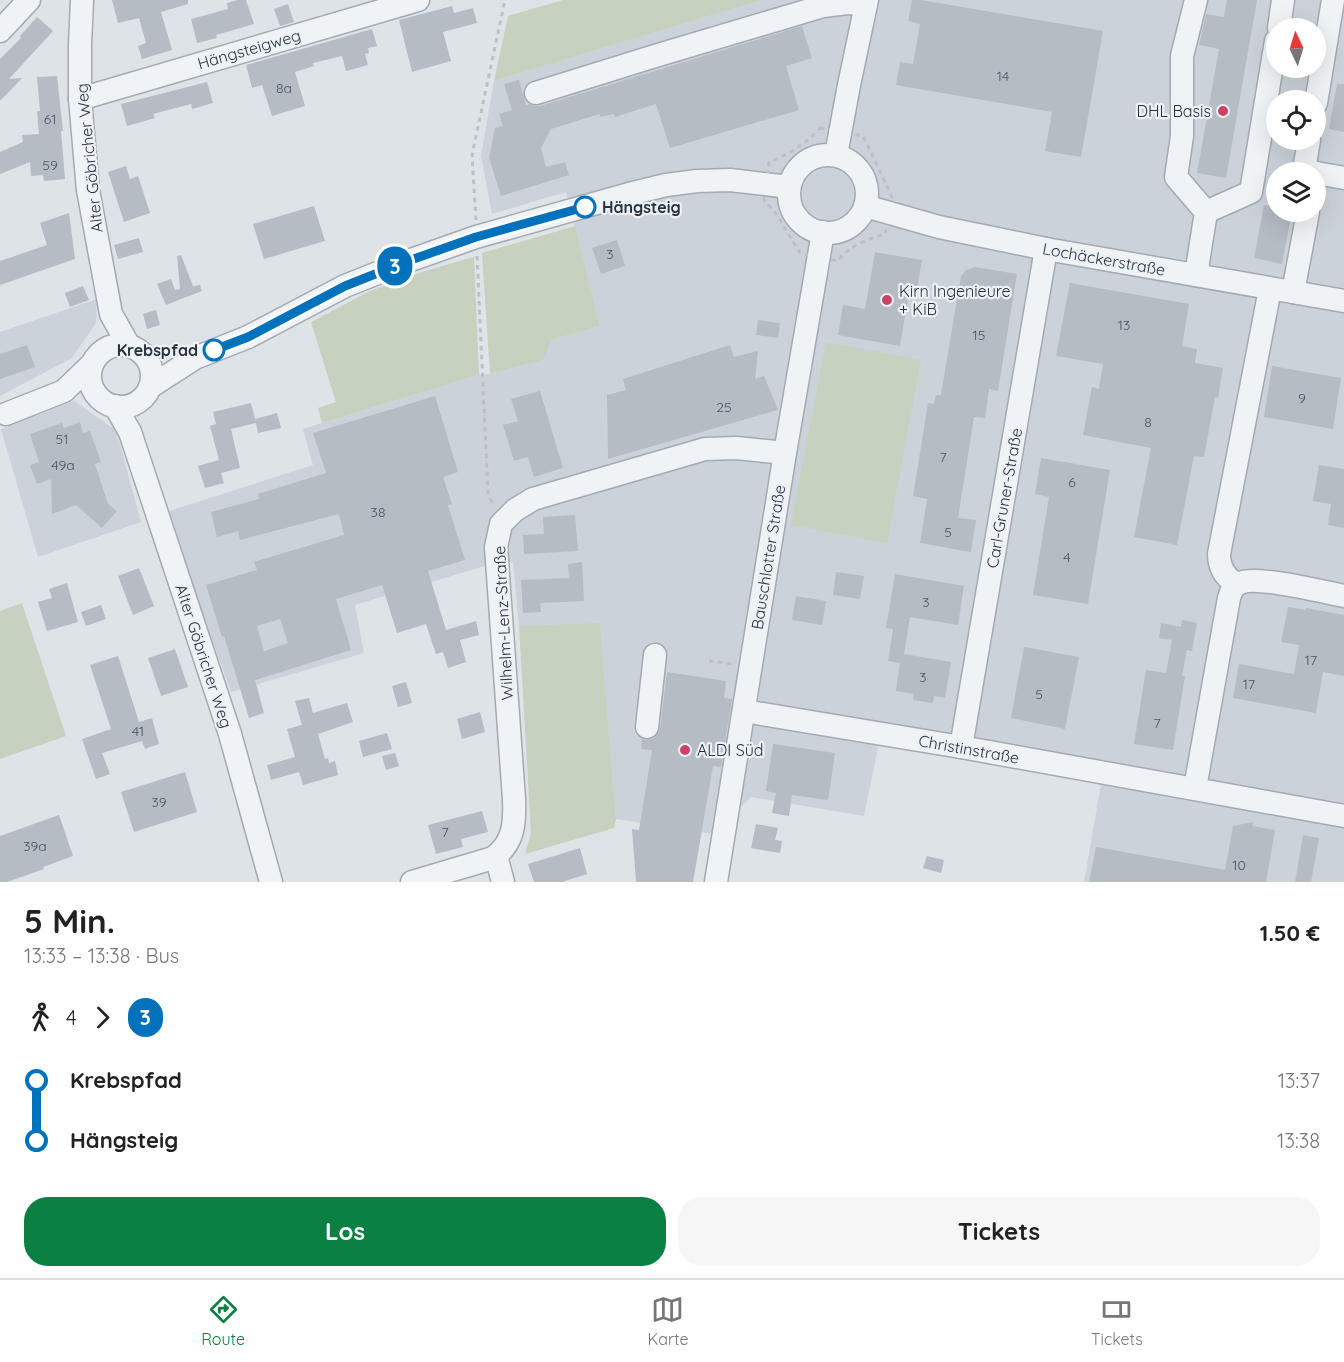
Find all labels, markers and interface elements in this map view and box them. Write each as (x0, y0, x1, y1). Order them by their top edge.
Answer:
north arrow (1266, 18, 1326, 78)
map controls (1266, 18, 1326, 222)
street label: Hängsteigweg (195, 25, 303, 73)
house number: 14 (997, 67, 1009, 85)
house number: 8a (276, 79, 292, 97)
street label: Alter Göbricher Weg (71, 82, 107, 234)
button: locate (1266, 90, 1326, 150)
place label: DHL Basis (1137, 101, 1211, 121)
marker: DHL Basis (1216, 104, 1230, 118)
house number: 61 (44, 110, 56, 128)
house number: 59 (42, 156, 58, 174)
button: layers (1266, 162, 1326, 222)
marker: Hängsteig (574, 196, 596, 218)
place label: Hängsteig (602, 197, 681, 217)
street label: Lochäckerstraße (1041, 238, 1167, 280)
house number: 3 (606, 245, 614, 263)
line badge: 3 (376, 246, 414, 286)
text: 3 (389, 253, 401, 279)
place label: Kirn Ingenieure + KiB (899, 281, 1011, 319)
marker: Kirn Ingenieure + KiB (880, 293, 894, 307)
house number: 13 (1118, 316, 1130, 334)
house number: 15 (973, 326, 985, 344)
marker: Krebspfad (203, 339, 225, 361)
place label: Krebspfad (117, 340, 198, 360)
house number: 9 (1298, 389, 1306, 407)
house number: 25 (716, 398, 732, 416)
house number: 8 (1144, 413, 1152, 431)
street label: Carl-Gruner-Straße (982, 426, 1026, 570)
house number: 51 (56, 430, 68, 448)
house number: 7 (939, 448, 947, 466)
house number: 49a (51, 456, 75, 474)
house number: 6 (1068, 473, 1076, 491)
street label: Bauschlotter Straße (747, 483, 789, 631)
house number: 38 (371, 503, 385, 521)
house number: 5 (944, 523, 952, 541)
street label: Wilhelm-Lenz-Straße (489, 545, 517, 701)
house number: 4 (1063, 548, 1071, 566)
street label: Alter Göbricher Weg (171, 582, 237, 730)
house number: 3 (922, 593, 930, 611)
house number: 17 (1305, 651, 1317, 669)
house number: 3 (919, 668, 927, 686)
house number: 17 (1243, 675, 1255, 693)
house number: 5 (1035, 685, 1043, 703)
house number: 7 (1153, 714, 1161, 732)
house number: 41 (132, 722, 144, 740)
street label: Christinstraße (917, 730, 1021, 768)
place label: ALDI Süd (697, 740, 764, 760)
marker: ALDI Süd (678, 743, 692, 757)
house number: 39 (151, 793, 167, 811)
house number: 7 (441, 823, 449, 841)
house number: 39a (23, 837, 47, 855)
house number: 10 (1232, 856, 1246, 874)
text: 5 Min. (24, 900, 115, 941)
text: 1.50 € (1260, 919, 1320, 947)
text: 13:33 – 13:38 · Bus (24, 943, 179, 968)
icon: walk (24, 1001, 57, 1034)
icon: forward (86, 1001, 119, 1034)
text: 3 (140, 1004, 151, 1030)
text: 4 (66, 1005, 77, 1030)
text: Krebspfad (70, 1066, 182, 1094)
text: 13:37 (1278, 1068, 1320, 1093)
text: Hängsteig (70, 1126, 178, 1154)
text: 13:38 (1277, 1128, 1320, 1153)
button: Los (24, 1197, 666, 1266)
button: Tickets (678, 1197, 1320, 1266)
tab: Route (201, 1293, 245, 1349)
tab: Karte (647, 1293, 688, 1349)
tab: Tickets (1091, 1293, 1143, 1349)

